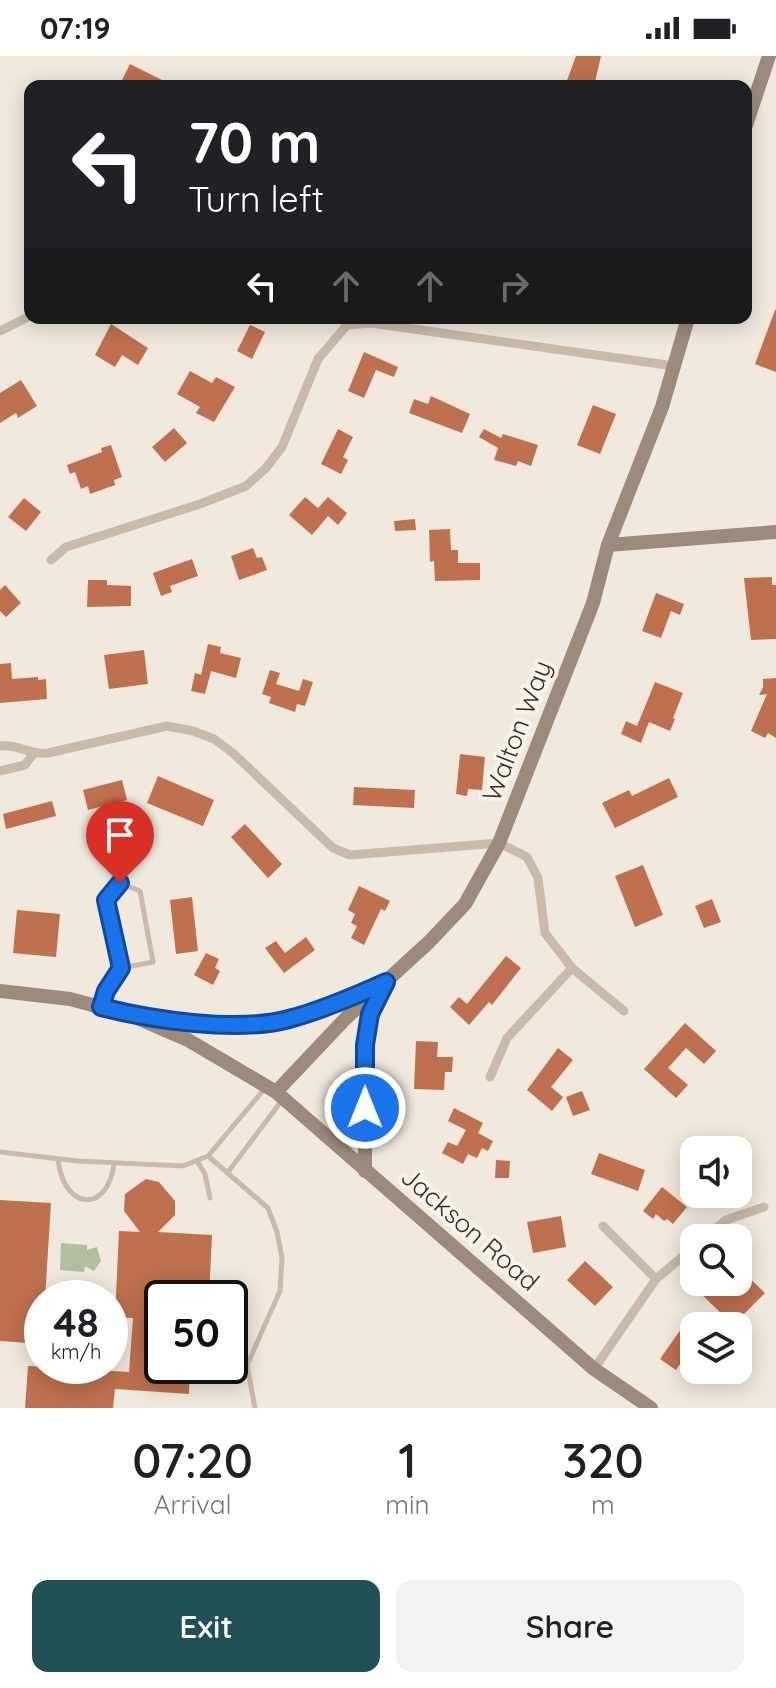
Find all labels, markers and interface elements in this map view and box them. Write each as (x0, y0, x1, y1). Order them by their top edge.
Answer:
text: 07:19 (40, 9, 111, 47)
text: 70 m (188, 107, 320, 177)
icon: left (56, 112, 160, 216)
text: Turn left (188, 176, 324, 221)
icon: left (240, 264, 284, 308)
icon: ahead (324, 264, 368, 308)
icon: ahead (408, 264, 452, 308)
icon: right (492, 264, 536, 308)
street label: Walton Way (475, 656, 559, 806)
pin (86, 801, 154, 883)
icon: arrive (98, 813, 142, 857)
position arrow (323, 1066, 407, 1150)
map controls (680, 1136, 752, 1384)
button: sound (680, 1136, 752, 1208)
street label: Jackson Road (394, 1160, 546, 1298)
button: search (680, 1224, 752, 1296)
speed limit sign: 50 (144, 1280, 248, 1384)
text: 48 (53, 1297, 99, 1347)
button: layers (680, 1312, 752, 1384)
text: km/h (51, 1339, 101, 1364)
text: 07:20 (132, 1430, 253, 1490)
text: 1 (398, 1430, 417, 1490)
text: 320 (562, 1430, 644, 1490)
text: Arrival (154, 1488, 232, 1521)
text: min (385, 1488, 430, 1521)
text: m (591, 1488, 615, 1521)
button: Exit (32, 1580, 380, 1672)
button: Share (396, 1580, 744, 1672)

